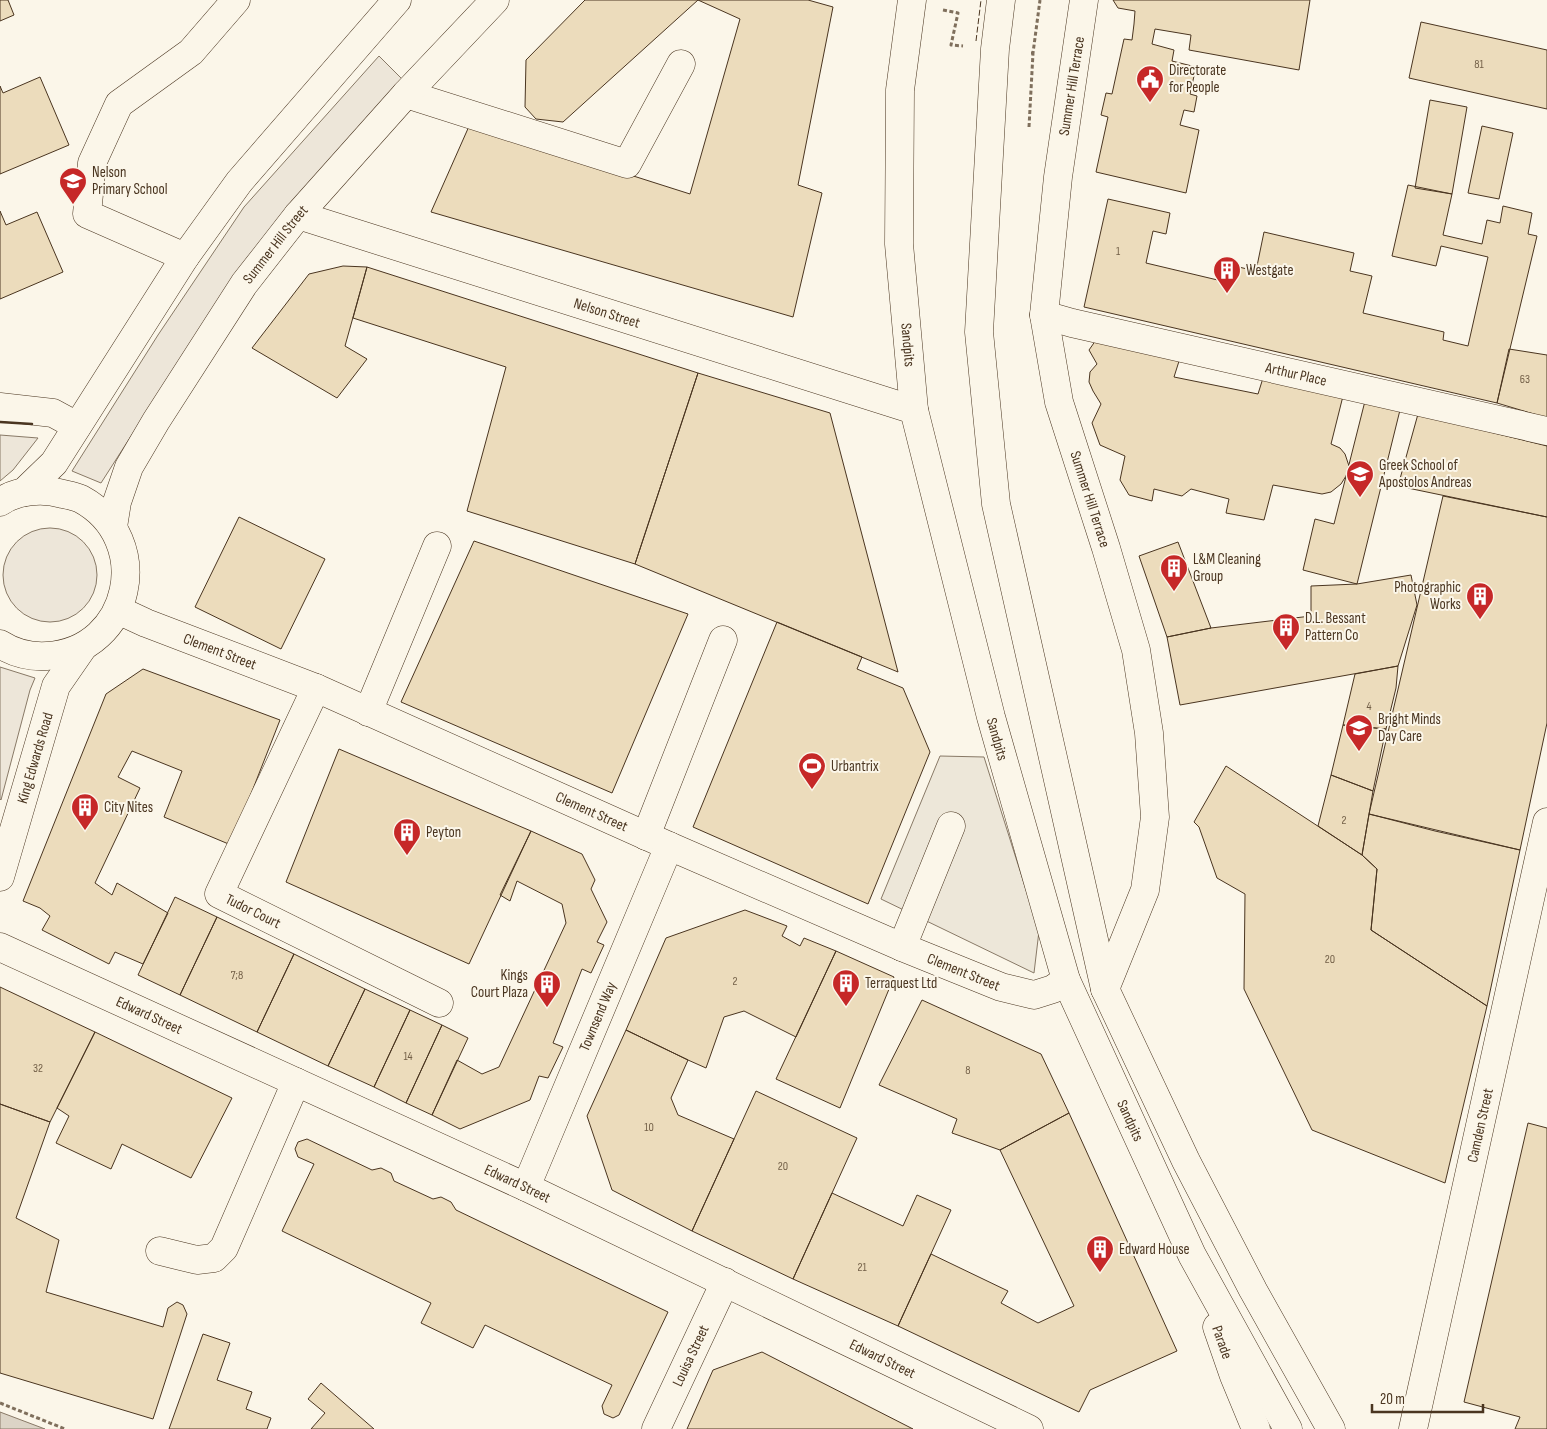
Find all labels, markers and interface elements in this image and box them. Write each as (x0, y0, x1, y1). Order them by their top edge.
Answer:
street label: Summer Hill Terrace (1055, 35, 1089, 137)
house number: 81 (1474, 57, 1485, 72)
place label: Directorate for People (1169, 61, 1226, 97)
public building icon: Directorate for People (1135, 64, 1165, 103)
place label: Nelson Primary School (92, 163, 168, 199)
school or university icon: Nelson Primary School (58, 166, 88, 205)
street label: Summer Hill Street (238, 201, 312, 287)
house number: 1 (1116, 244, 1121, 259)
building icon: Westgate (1212, 255, 1242, 294)
place label: Westgate (1246, 261, 1294, 280)
street label: Nelson Street (571, 293, 643, 332)
street label: Sandpits (897, 322, 920, 367)
street label: Arthur Place (1263, 358, 1329, 390)
house number: 63 (1520, 372, 1530, 387)
street label: Summer Hill Terrace (1066, 448, 1115, 550)
place label: Greek School of Apostolos Andreas (1378, 456, 1472, 492)
school or university icon: Greek School of Apostolos Andreas (1345, 459, 1375, 498)
place label: L&M Cleaning Group (1193, 550, 1261, 586)
building icon: L&M Cleaning Group (1159, 553, 1189, 592)
place label: Photographic Works (1394, 578, 1461, 614)
building icon: Photographic Works (1465, 581, 1495, 620)
place label: D.L. Bessant Pattern Co (1305, 609, 1366, 645)
building icon: D.L. Bessant Pattern Co (1271, 612, 1301, 651)
street label: Clement Street (181, 629, 260, 674)
house number: 4 (1366, 699, 1372, 714)
street label: King Edwards Road (13, 710, 57, 806)
place label: Bright Minds Day Care (1378, 710, 1441, 746)
school or university icon: Bright Minds Day Care (1344, 713, 1374, 752)
street label: Sandpits (982, 715, 1012, 763)
sports icon: Urbantrix (797, 751, 827, 790)
place label: Urbantrix (831, 757, 879, 776)
street label: Clement Street (553, 787, 631, 836)
building icon: City Nites (70, 792, 100, 831)
place label: City Nites (104, 798, 153, 817)
house number: 2 (1342, 813, 1347, 828)
building icon: Peyton (392, 817, 422, 856)
place label: Peyton (426, 823, 461, 842)
street label: Tudor Court (223, 889, 284, 933)
street label: Clement Street (924, 949, 1003, 995)
house number: 20 (1325, 952, 1335, 967)
place label: Kings Court Plaza (471, 966, 528, 1002)
house number: 7;8 (231, 968, 243, 983)
building icon: Terraquest Ltd (831, 968, 861, 1007)
building icon: Kings Court Plaza (532, 969, 562, 1008)
house number: 2 (733, 974, 738, 989)
place label: Terraquest Ltd (865, 974, 937, 993)
street label: Townsend Way (575, 979, 621, 1054)
street label: Edward Street (113, 992, 186, 1039)
house number: 14 (403, 1049, 413, 1064)
house number: 32 (33, 1061, 43, 1076)
house number: 8 (965, 1063, 971, 1078)
street label: Camden Street (1463, 1086, 1498, 1164)
street label: Sandpits (1113, 1097, 1148, 1144)
house number: 10 (644, 1120, 654, 1135)
house number: 20 (778, 1159, 788, 1174)
street label: Edward Street (482, 1160, 554, 1207)
building icon: Edward House (1085, 1234, 1115, 1273)
place label: Edward House (1119, 1240, 1190, 1259)
house number: 21 (857, 1260, 867, 1275)
street label: Louisa Street (668, 1321, 713, 1390)
street label: Parade (1208, 1323, 1237, 1361)
street label: Edward Street (847, 1335, 919, 1383)
scale bar (1372, 1382, 1483, 1414)
text: 20 m (1380, 1390, 1405, 1409)

